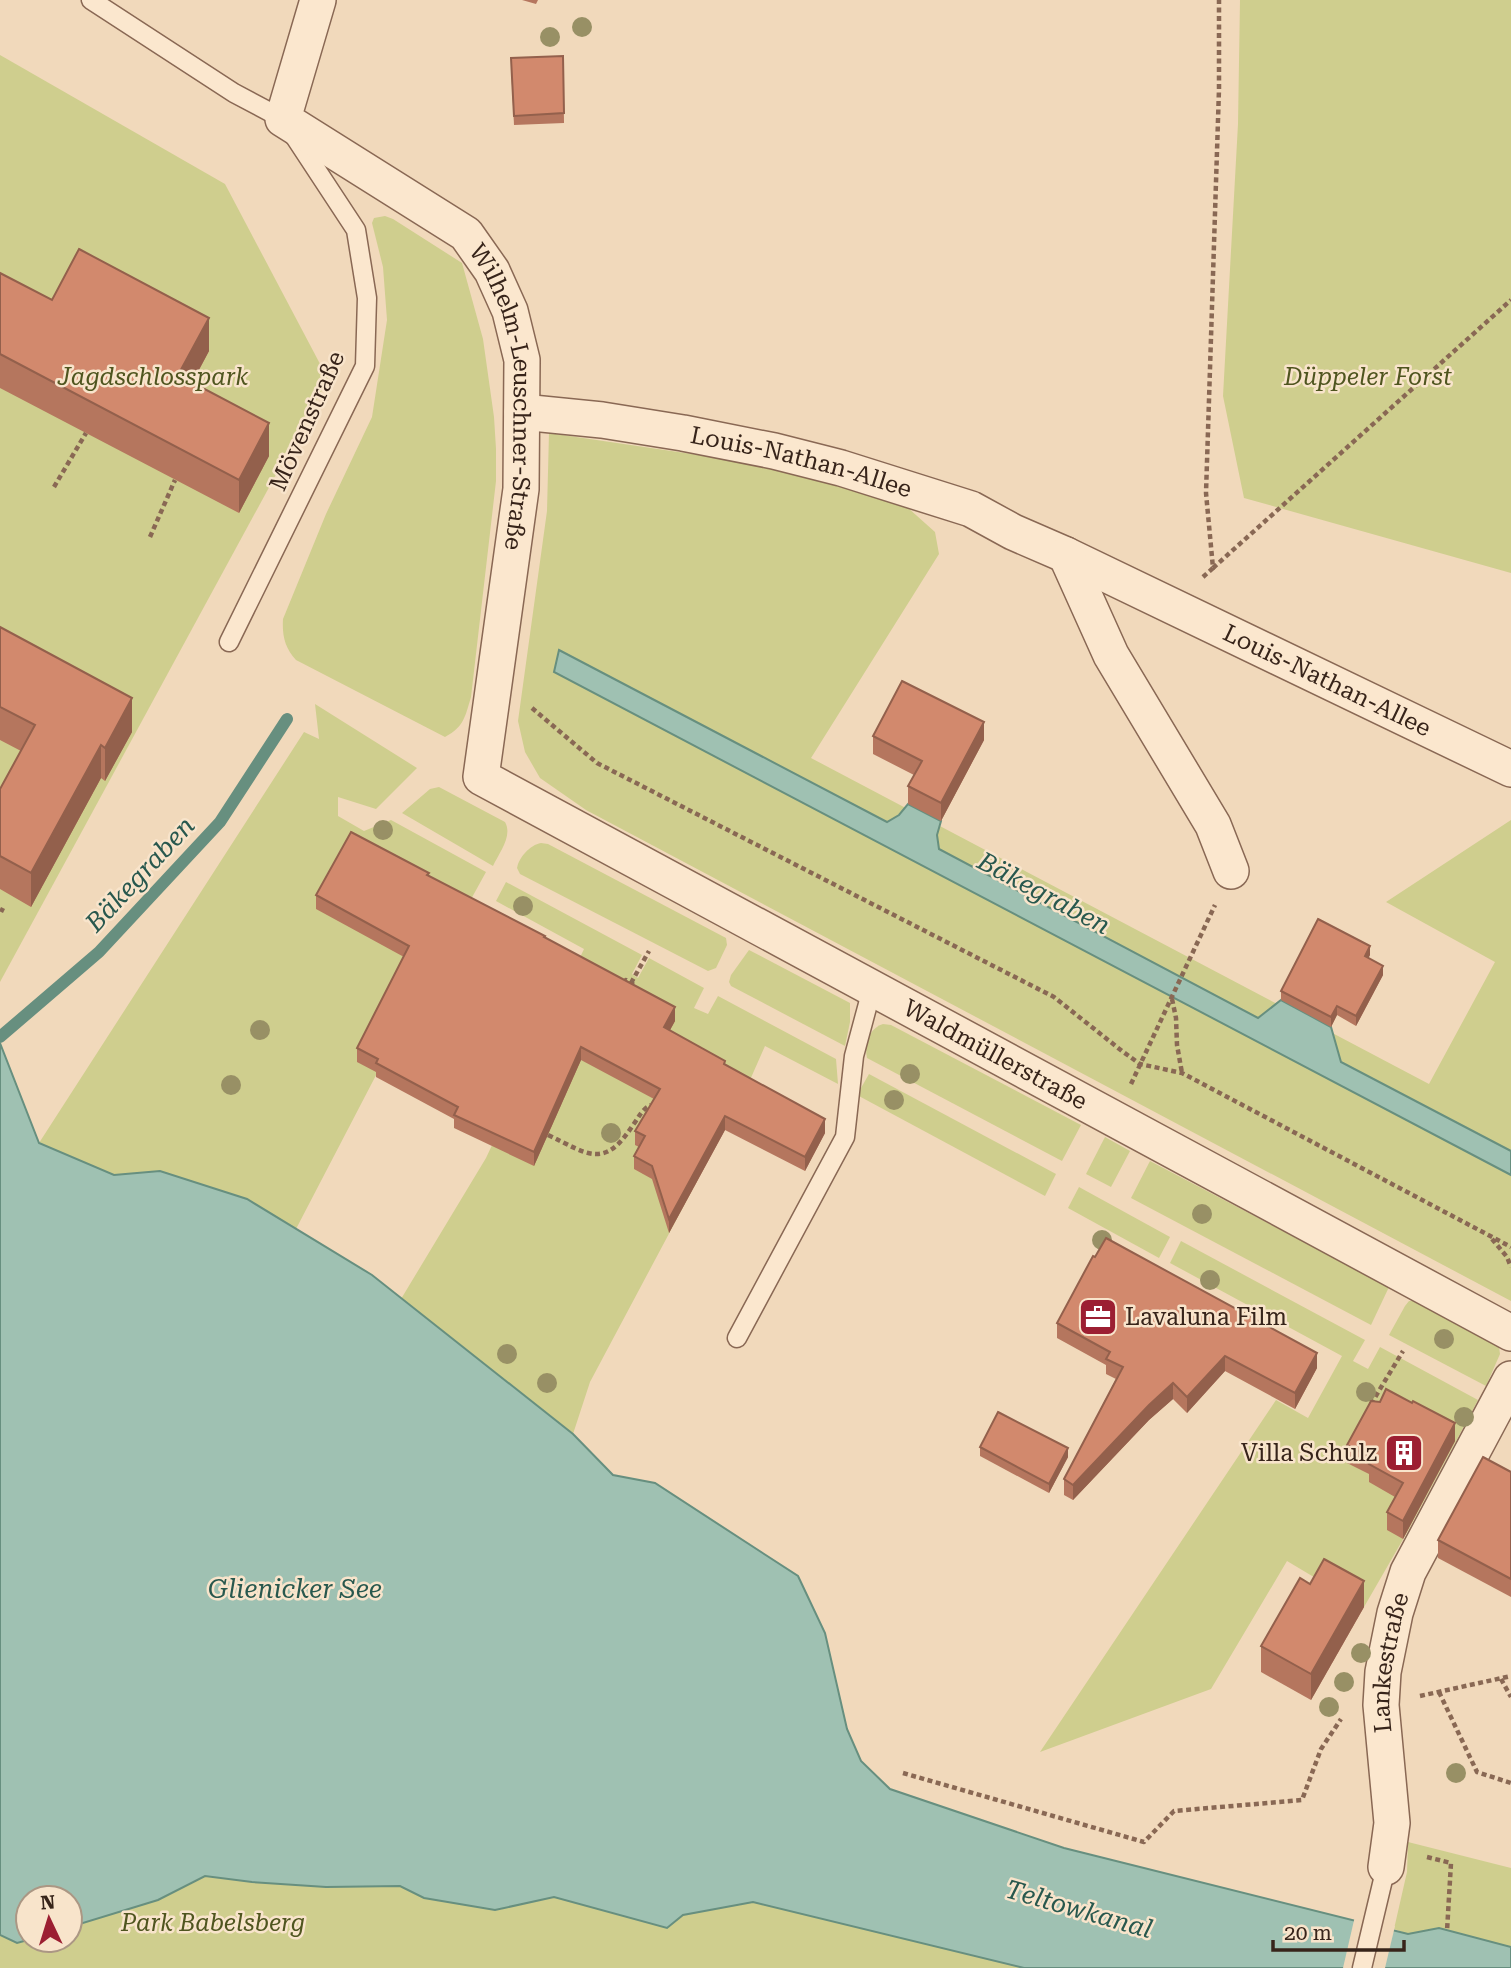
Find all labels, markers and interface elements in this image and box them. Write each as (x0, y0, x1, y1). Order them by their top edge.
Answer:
street label: Wilhelm-Leuschner-Straße (463, 238, 536, 552)
street label: Mövenstraße (264, 347, 350, 495)
park label: Jagdschlosspark (57, 363, 248, 391)
park label: Düppeler Forst (1283, 363, 1452, 391)
street label: Louis-Nathan-Allee (688, 421, 915, 503)
street label: Louis-Nathan-Allee (1219, 619, 1436, 742)
water label: Bäkegraben (79, 810, 201, 938)
water label: Bäkegraben (972, 845, 1115, 940)
street label: Waldmüllerstraße (899, 994, 1092, 1116)
office icon: Lavaluna Film (1077, 1296, 1119, 1338)
place label: Lavaluna Film (1125, 1303, 1287, 1331)
building icon: Villa Schulz (1383, 1432, 1425, 1474)
place label: Villa Schulz (1241, 1439, 1377, 1467)
water label: Glienicker See (208, 1574, 382, 1604)
street label: Lankestraße (1367, 1589, 1415, 1734)
water label: Teltowkanal (1002, 1874, 1156, 1944)
north arrow (14, 1884, 84, 1954)
text: N (40, 1891, 56, 1915)
park label: Park Babelsberg (120, 1909, 305, 1937)
scale bar (1273, 1909, 1404, 1953)
text: 20 m (1284, 1921, 1332, 1945)

